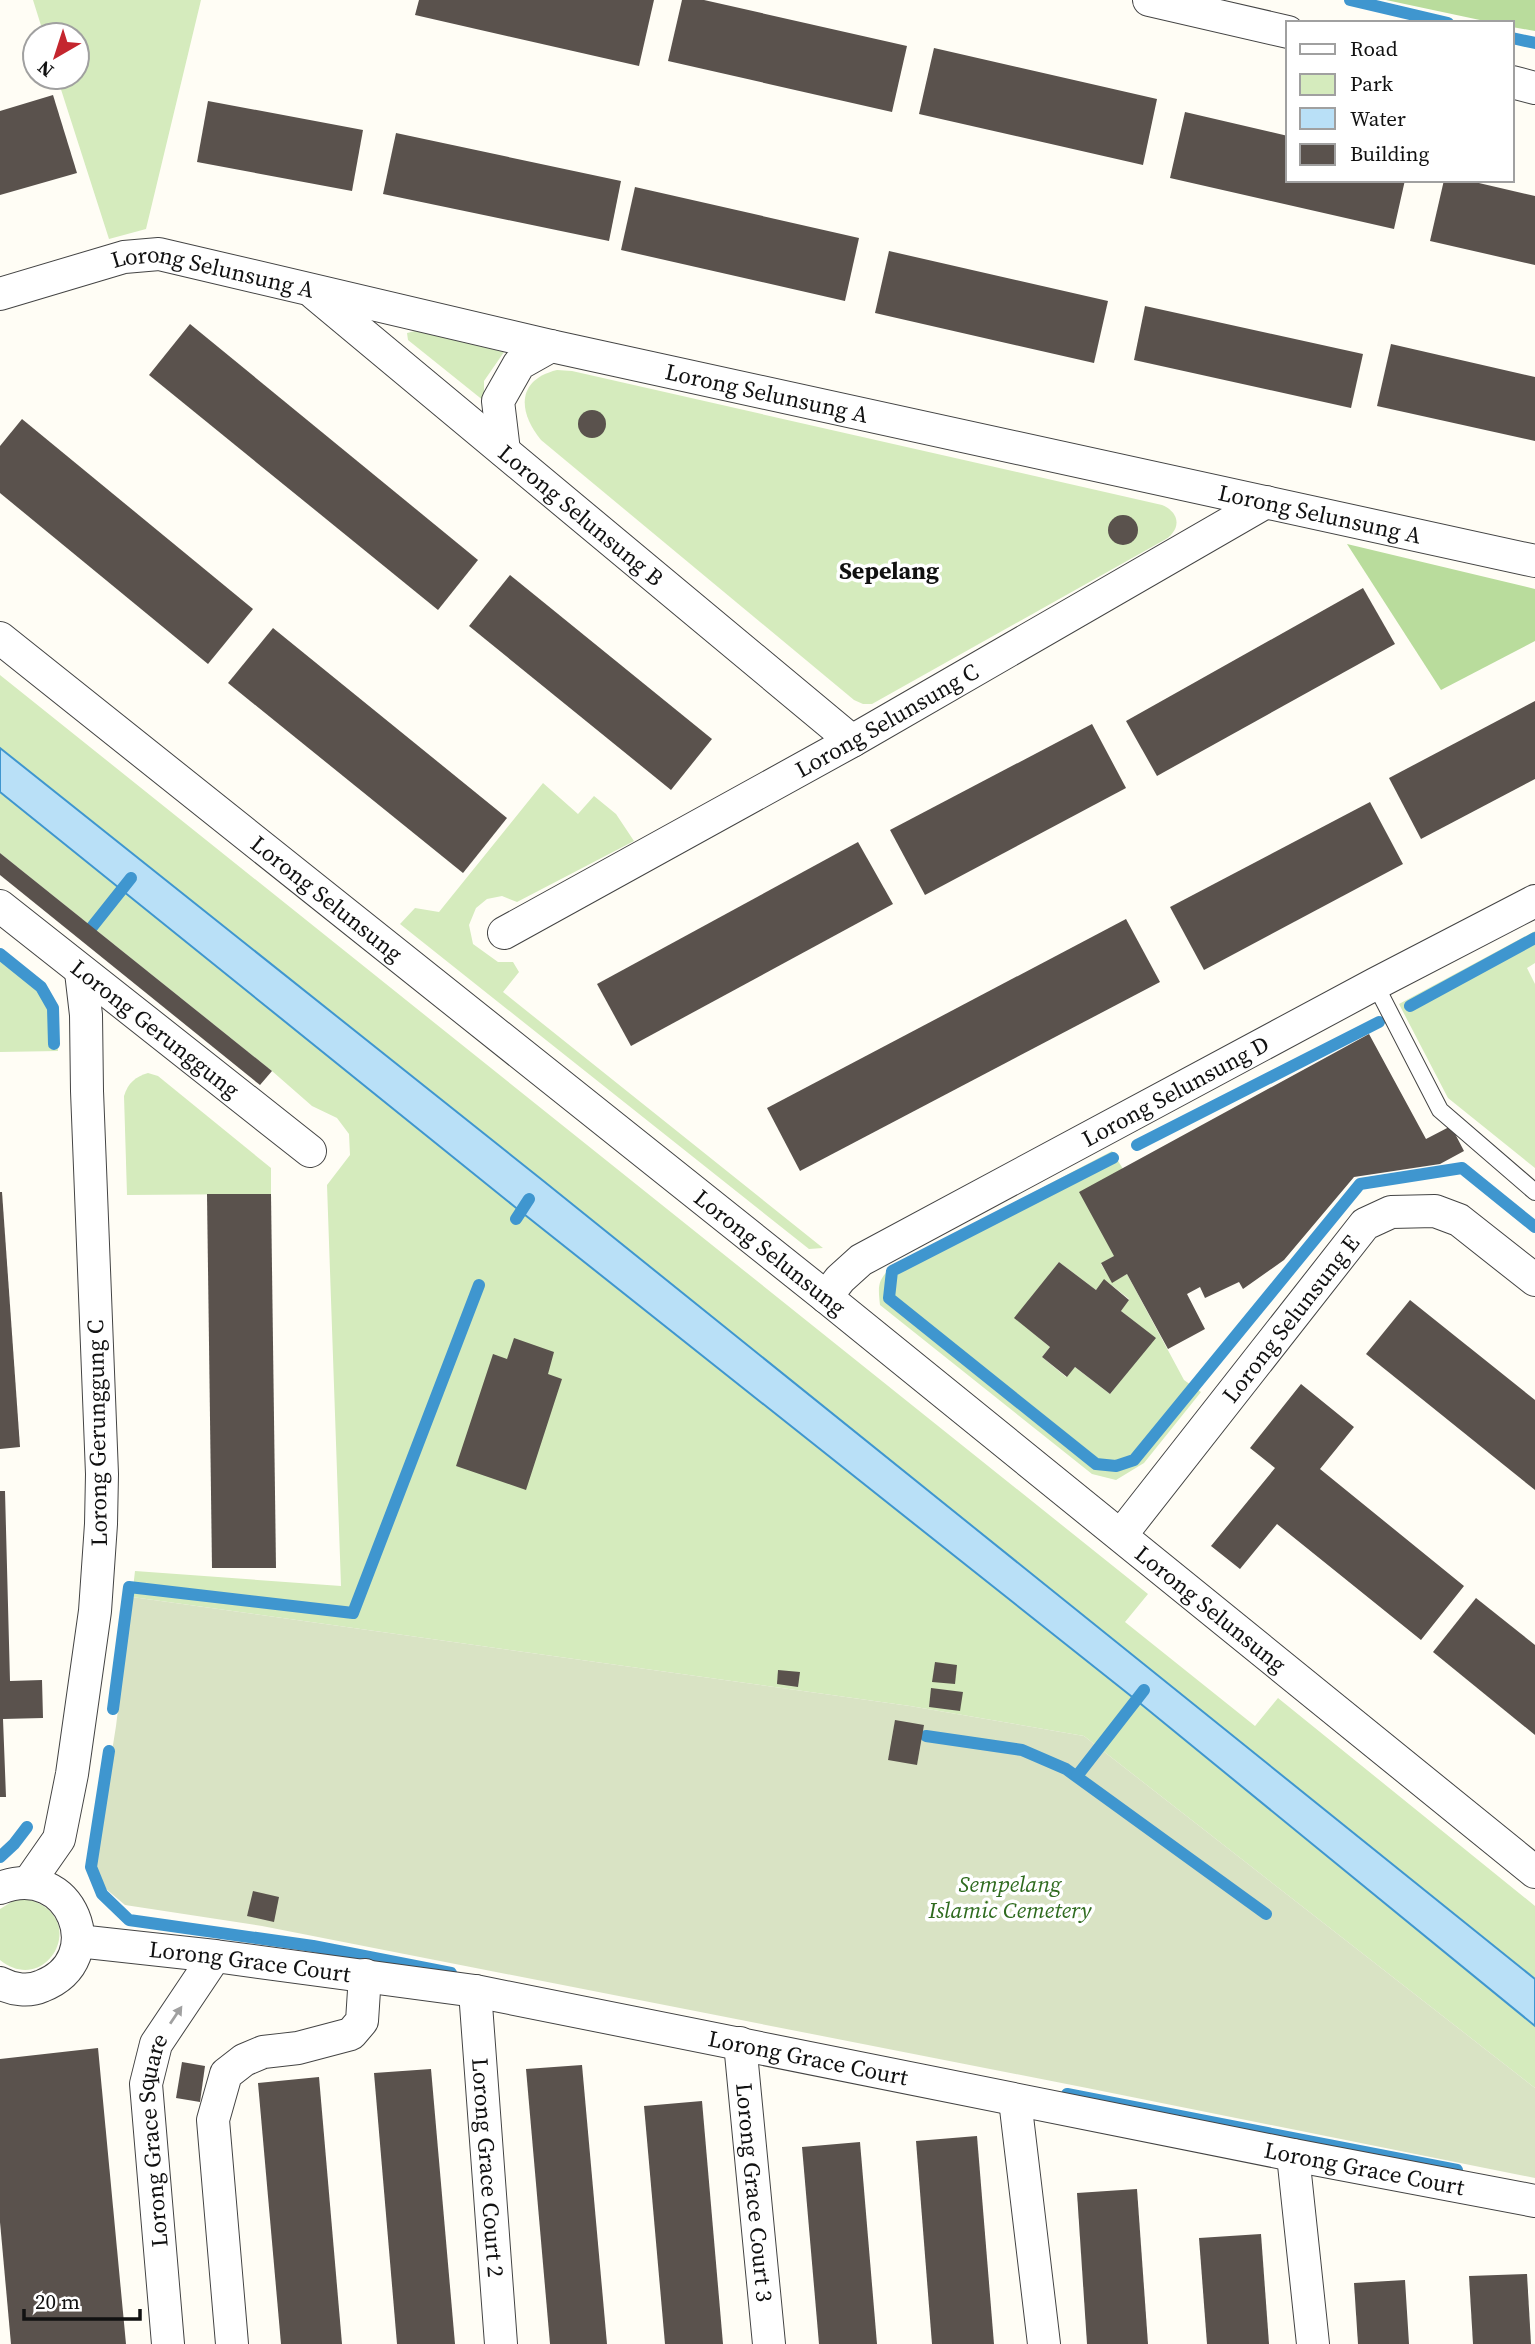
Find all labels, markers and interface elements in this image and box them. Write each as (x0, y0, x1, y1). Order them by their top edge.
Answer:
north arrow (21, 21, 91, 91)
legend (1286, 21, 1514, 182)
text: Road (1350, 34, 1398, 63)
text: N (32, 55, 59, 84)
text: Park (1350, 69, 1394, 98)
text: Water (1350, 104, 1406, 133)
text: Building (1350, 139, 1429, 168)
street label: Lorong Selunsung A (107, 238, 318, 306)
street label: Lorong Selunsung A (662, 355, 872, 431)
street label: Lorong Selunsung B (491, 437, 670, 594)
street label: Lorong Selunsung A (1215, 476, 1425, 552)
district label: Sepelang (839, 554, 939, 587)
street label: Lorong Selunsung C (790, 655, 984, 785)
street label: Lorong Selunsung (244, 828, 410, 969)
street label: Lorong Gerunggung (64, 952, 247, 1106)
street label: Lorong Selunsung D (1076, 1028, 1275, 1154)
street label: Lorong Selunsung (687, 1182, 853, 1323)
street label: Lorong Selunsung E (1215, 1228, 1367, 1409)
street label: Lorong Gerunggung C (79, 1319, 115, 1547)
street label: Lorong Selunsung (1128, 1538, 1293, 1680)
park label: Sempelang Islamic Cemetery (928, 1868, 1093, 1926)
street label: Lorong Grace Court (147, 1933, 353, 1990)
one-way arrow (169, 2005, 182, 2024)
street label: Lorong Grace Court (706, 2022, 911, 2094)
street label: Lorong Grace Square (130, 2026, 176, 2249)
street label: Lorong Grace Court 2 (464, 2057, 512, 2278)
street label: Lorong Grace Court 3 (728, 2081, 781, 2303)
street label: Lorong Grace Court (1262, 2134, 1467, 2203)
scale bar (24, 2278, 140, 2322)
text: 20 m (35, 2287, 80, 2316)

